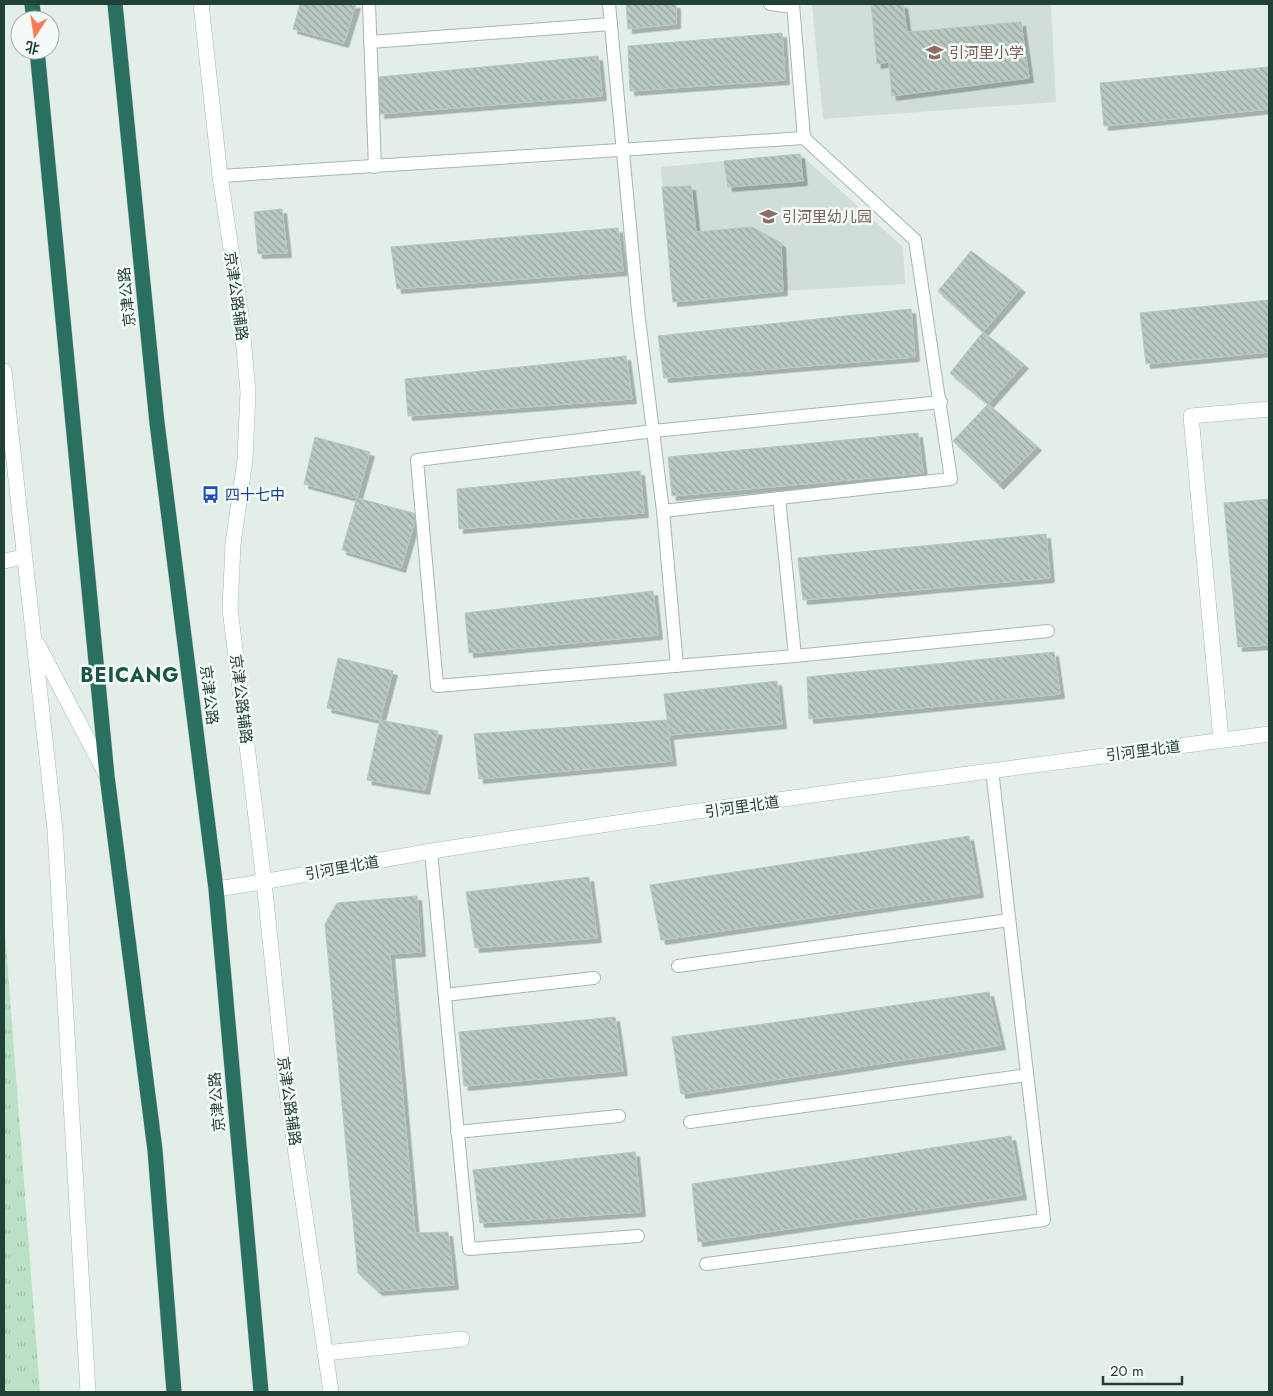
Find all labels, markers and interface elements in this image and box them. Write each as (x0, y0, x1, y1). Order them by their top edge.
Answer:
north arrow (10, 10, 60, 60)
text: 北 (23, 36, 41, 59)
place label: 引河里小学 (949, 42, 1024, 64)
school or university icon: 引河里小学 (925, 43, 945, 63)
place label: 引河里幼儿园 (782, 206, 872, 228)
school or university icon: 引河里幼儿园 (758, 207, 778, 227)
street label: 京津公路辅路 (219, 250, 253, 342)
street label: 京津公路 (113, 266, 141, 328)
place label: 四十七中 (225, 484, 285, 506)
bus stop icon: 四十七中 (201, 485, 221, 505)
street label: 京津公路辅路 (225, 653, 257, 745)
district label: BEICANG (80, 661, 180, 690)
street label: 京津公路 (194, 664, 224, 726)
street label: 引河里北道 (1104, 736, 1182, 766)
street label: 引河里北道 (703, 791, 781, 823)
street label: 引河里北道 (303, 851, 381, 885)
street label: 京津公路辅路 (272, 1055, 306, 1147)
street label: 京津公路 (203, 1071, 231, 1133)
scale bar (1103, 1354, 1182, 1386)
text: 20 m (1110, 1360, 1144, 1382)

